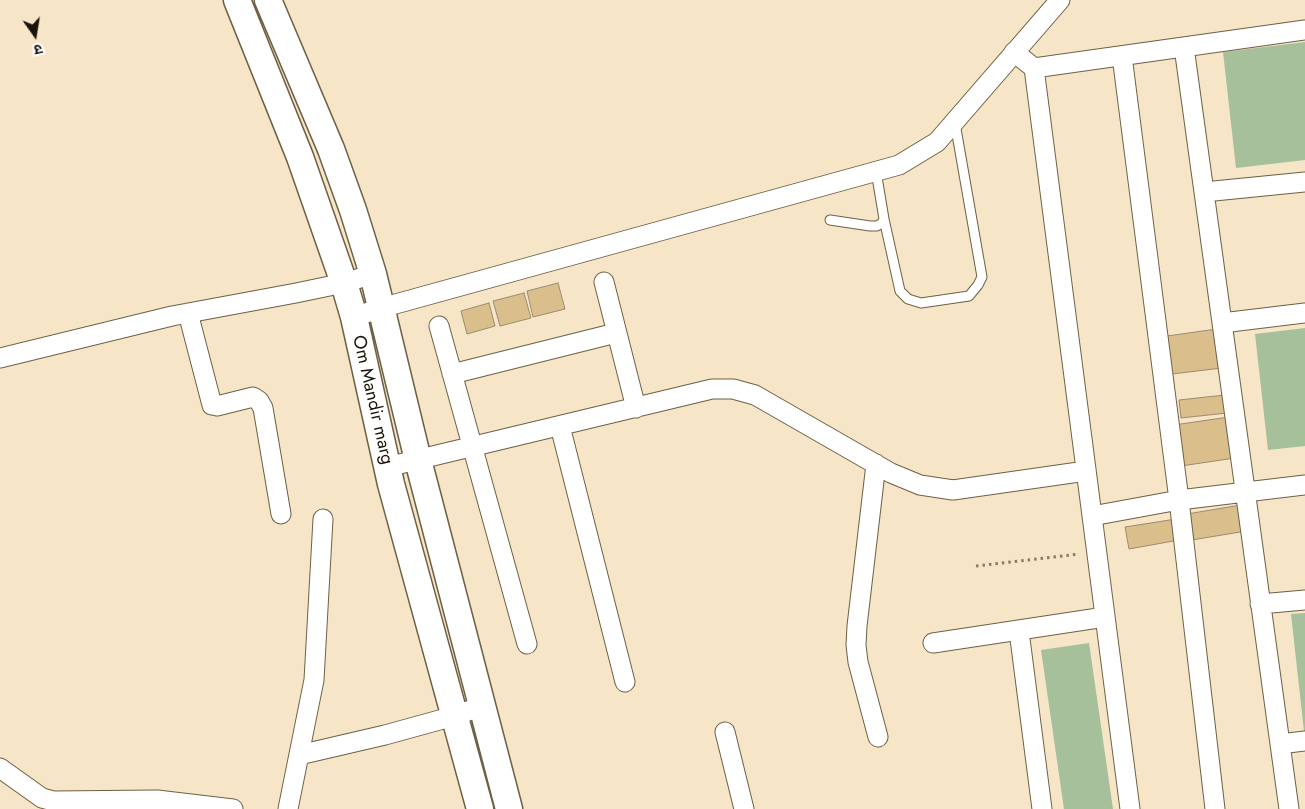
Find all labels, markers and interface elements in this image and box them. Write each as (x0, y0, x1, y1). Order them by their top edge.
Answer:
north arrow (10, 10, 60, 60)
text: उ (32, 39, 45, 60)
street label: Om Mandir marg (347, 333, 397, 467)

